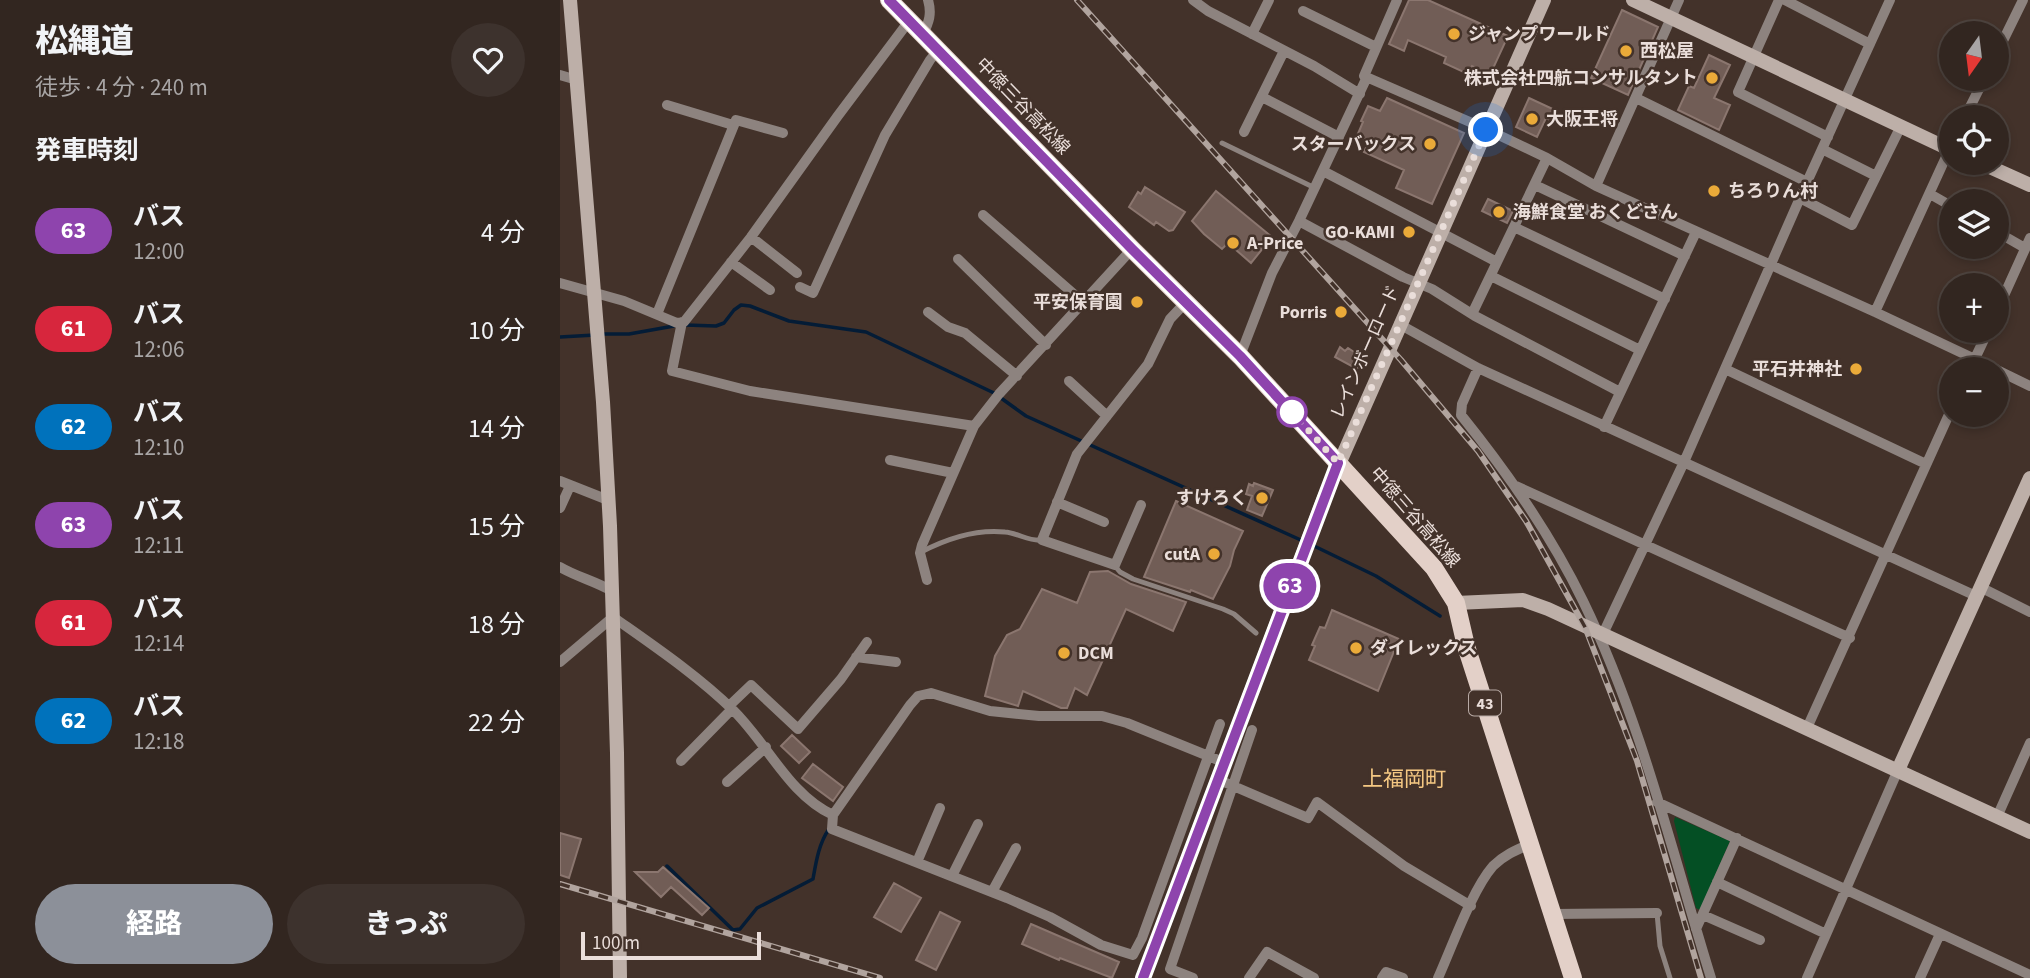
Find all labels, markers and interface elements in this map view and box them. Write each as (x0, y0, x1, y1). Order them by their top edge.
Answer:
text: 松縄道 (35, 18, 134, 65)
north arrow (1939, 21, 2009, 91)
map controls (1939, 21, 2009, 427)
place label: ジャンプワールド (1468, 22, 1611, 47)
button: heart (451, 23, 525, 97)
marker: ジャンプワールド (1446, 26, 1462, 42)
place label: 西松屋 (1640, 39, 1694, 64)
marker: 西松屋 (1618, 43, 1634, 59)
street label: 中徳三谷高松線 (970, 52, 1075, 160)
place label: 株式会社四航コンサルタント (1464, 66, 1698, 91)
marker: 株式会社四航コンサルタント (1704, 70, 1720, 86)
text: 徒歩 · 4 分 · 240 m (35, 71, 208, 104)
button: locate (1939, 105, 2009, 175)
place label: 大阪王将 (1546, 107, 1618, 132)
marker: 大阪王将 (1524, 111, 1540, 127)
your location (1468, 112, 1503, 147)
text: 発車時刻 (35, 132, 139, 169)
place label: スターバックス (1291, 132, 1416, 157)
marker: スターバックス (1422, 136, 1438, 152)
place label: ちろりん村 (1728, 179, 1818, 204)
marker: ちろりん村 (1706, 183, 1722, 199)
button: layers (1939, 189, 2009, 259)
text: バス (133, 198, 185, 235)
place label: 海鮮食堂 おくどさん (1513, 200, 1678, 225)
marker: 海鮮食堂 おくどさん (1491, 204, 1507, 220)
text: 63 (61, 213, 86, 248)
text: 4 分 (481, 214, 525, 251)
place label: GO-KAMI (1325, 220, 1395, 245)
marker: GO-KAMI (1401, 224, 1417, 240)
place label: A-Price (1246, 231, 1303, 256)
text: 12:00 (133, 235, 184, 268)
marker: A-Price (1225, 235, 1241, 251)
button: + (1939, 273, 2009, 343)
street label: レインボーロード (1325, 281, 1406, 423)
place label: 平安保育園 (1033, 290, 1123, 315)
marker: 平安保育園 (1129, 294, 1145, 310)
text: バス (133, 296, 185, 333)
place label: Porris (1279, 300, 1327, 325)
marker: Porris (1333, 304, 1349, 320)
text: 61 (61, 311, 86, 346)
text: 10 分 (468, 312, 525, 349)
text: 12:06 (133, 333, 184, 366)
place label: 平石井神社 (1752, 357, 1842, 382)
button: − (1939, 357, 2009, 427)
marker: 平石井神社 (1848, 361, 1864, 377)
text: バス (133, 394, 185, 431)
unlabelled marker (1277, 397, 1307, 427)
text: 62 (61, 409, 86, 444)
text: 14 分 (468, 410, 525, 447)
text: 12:10 (133, 431, 184, 464)
street label: 中徳三谷高松線 (1364, 462, 1465, 573)
place label: すけろく (1176, 486, 1248, 511)
marker: すけろく (1254, 490, 1270, 506)
text: バス (133, 492, 185, 529)
text: 63 (61, 507, 86, 542)
text: 15 分 (468, 508, 525, 545)
text: 12:11 (133, 529, 184, 562)
place label: cutA (1164, 542, 1201, 567)
marker: cutA (1206, 546, 1222, 562)
line badge: 63 (1258, 563, 1322, 609)
text: 63 (1277, 568, 1303, 603)
text: バス (133, 590, 185, 627)
text: 61 (61, 605, 86, 640)
text: 18 分 (468, 606, 525, 643)
text: 12:14 (133, 627, 184, 660)
place label: ダイレックス (1370, 636, 1477, 661)
marker: ダイレックス (1348, 640, 1364, 656)
place label: DCM (1078, 641, 1114, 666)
marker: DCM (1056, 645, 1072, 661)
text: バス (133, 688, 185, 725)
road number: 43 (1469, 690, 1501, 716)
text: 62 (61, 703, 86, 738)
text: 22 分 (468, 704, 525, 741)
text: 12:18 (133, 725, 184, 758)
district label: 上福岡町 (1362, 764, 1446, 794)
button: 経路 (35, 884, 273, 964)
button: きっぷ (287, 884, 525, 964)
scale bar (581, 929, 761, 961)
text: 100 m (592, 930, 640, 957)

